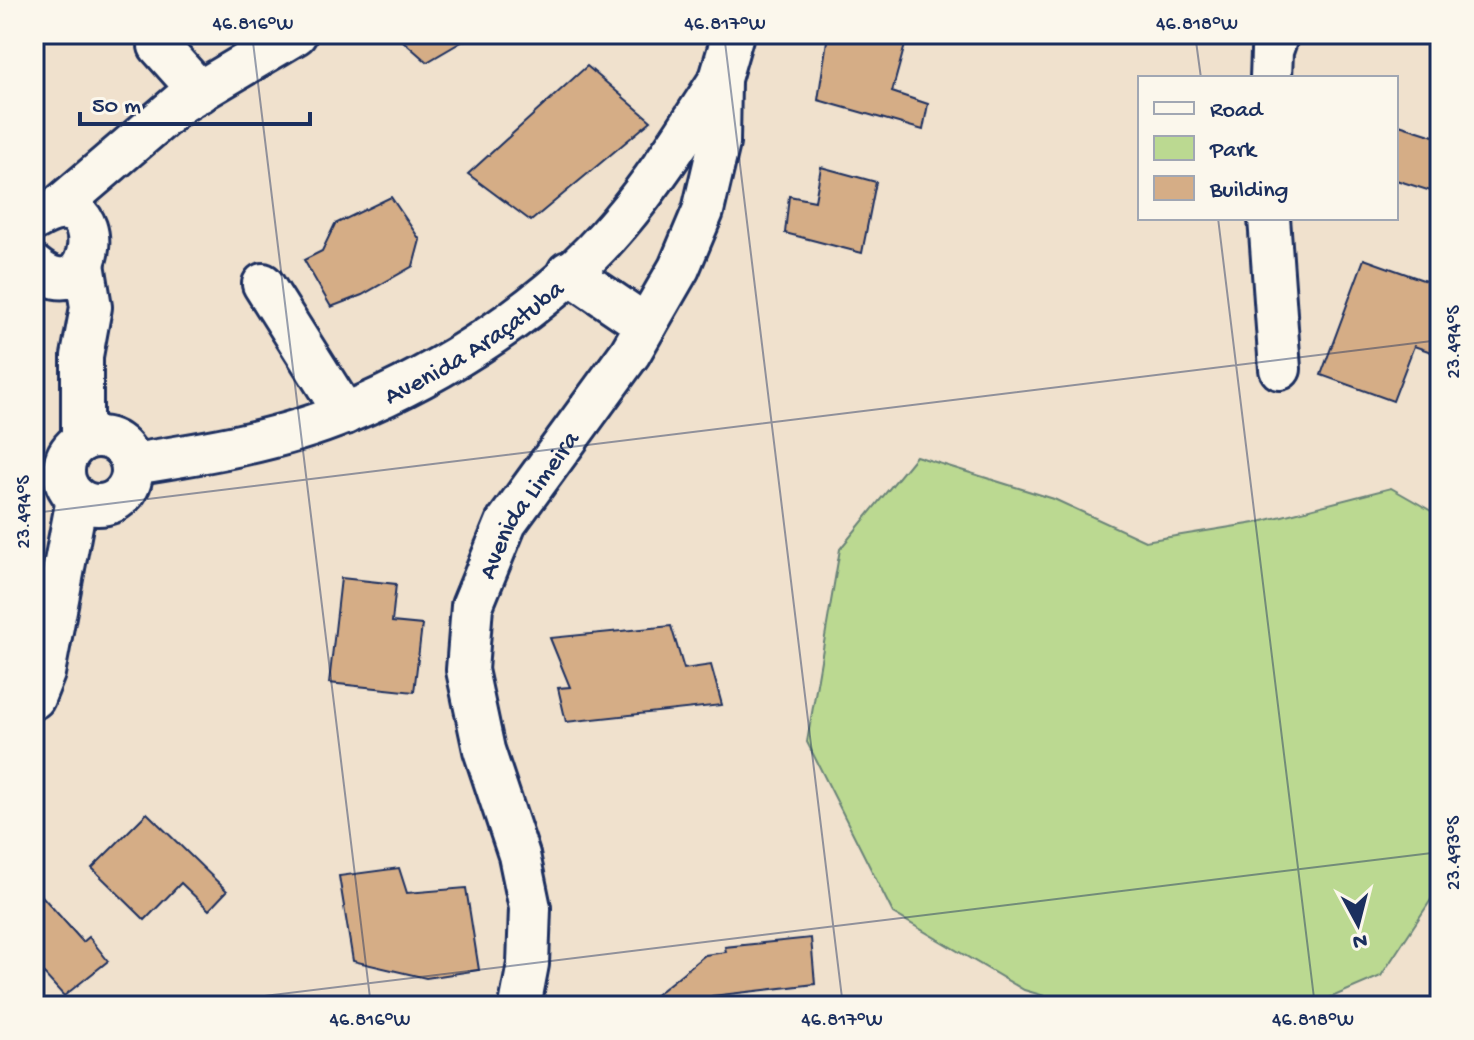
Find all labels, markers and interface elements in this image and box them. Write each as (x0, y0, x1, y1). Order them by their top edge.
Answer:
text: 46.816°W (212, 14, 294, 37)
text: 46.817°W (684, 14, 766, 37)
text: 46.818°W (1156, 14, 1238, 37)
scale bar (80, 76, 310, 126)
legend (1138, 76, 1398, 220)
text: 50 m (92, 93, 141, 122)
text: Road (1210, 97, 1264, 126)
text: Park (1209, 137, 1258, 166)
text: Building (1209, 177, 1288, 206)
street label: Avenida Araçatuba (380, 274, 573, 414)
text: 23.494°S (1444, 304, 1467, 379)
street label: Avenida Limeira (474, 425, 589, 585)
text: 23.494°S (14, 474, 37, 549)
text: 23.493°S (1444, 815, 1467, 890)
north arrow (1318, 884, 1398, 964)
text: N (1351, 926, 1369, 954)
text: 46.816°W (329, 1010, 411, 1033)
text: 46.817°W (801, 1010, 883, 1033)
text: 46.818°W (1272, 1010, 1354, 1033)

